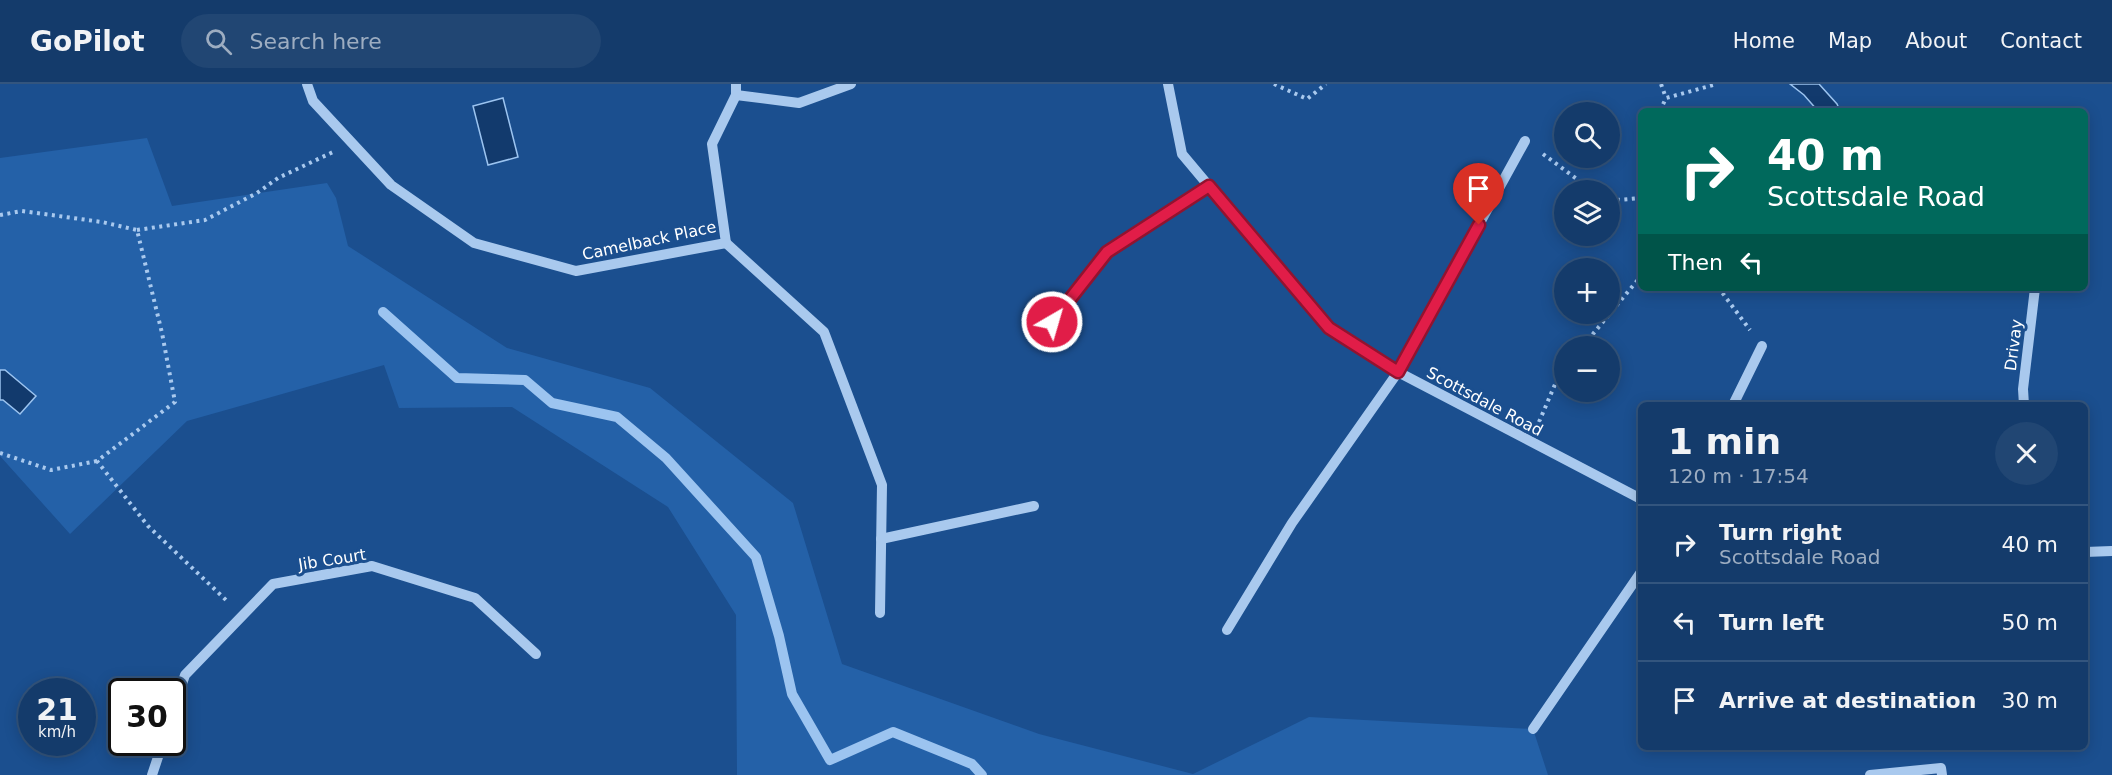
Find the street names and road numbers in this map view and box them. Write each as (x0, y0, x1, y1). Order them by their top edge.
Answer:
street label: Camelback Place (580, 217, 718, 264)
street label: Drivay (2001, 318, 2026, 372)
street label: Scottsdale Road (1423, 363, 1546, 440)
street label: Jib Court (296, 545, 367, 574)

